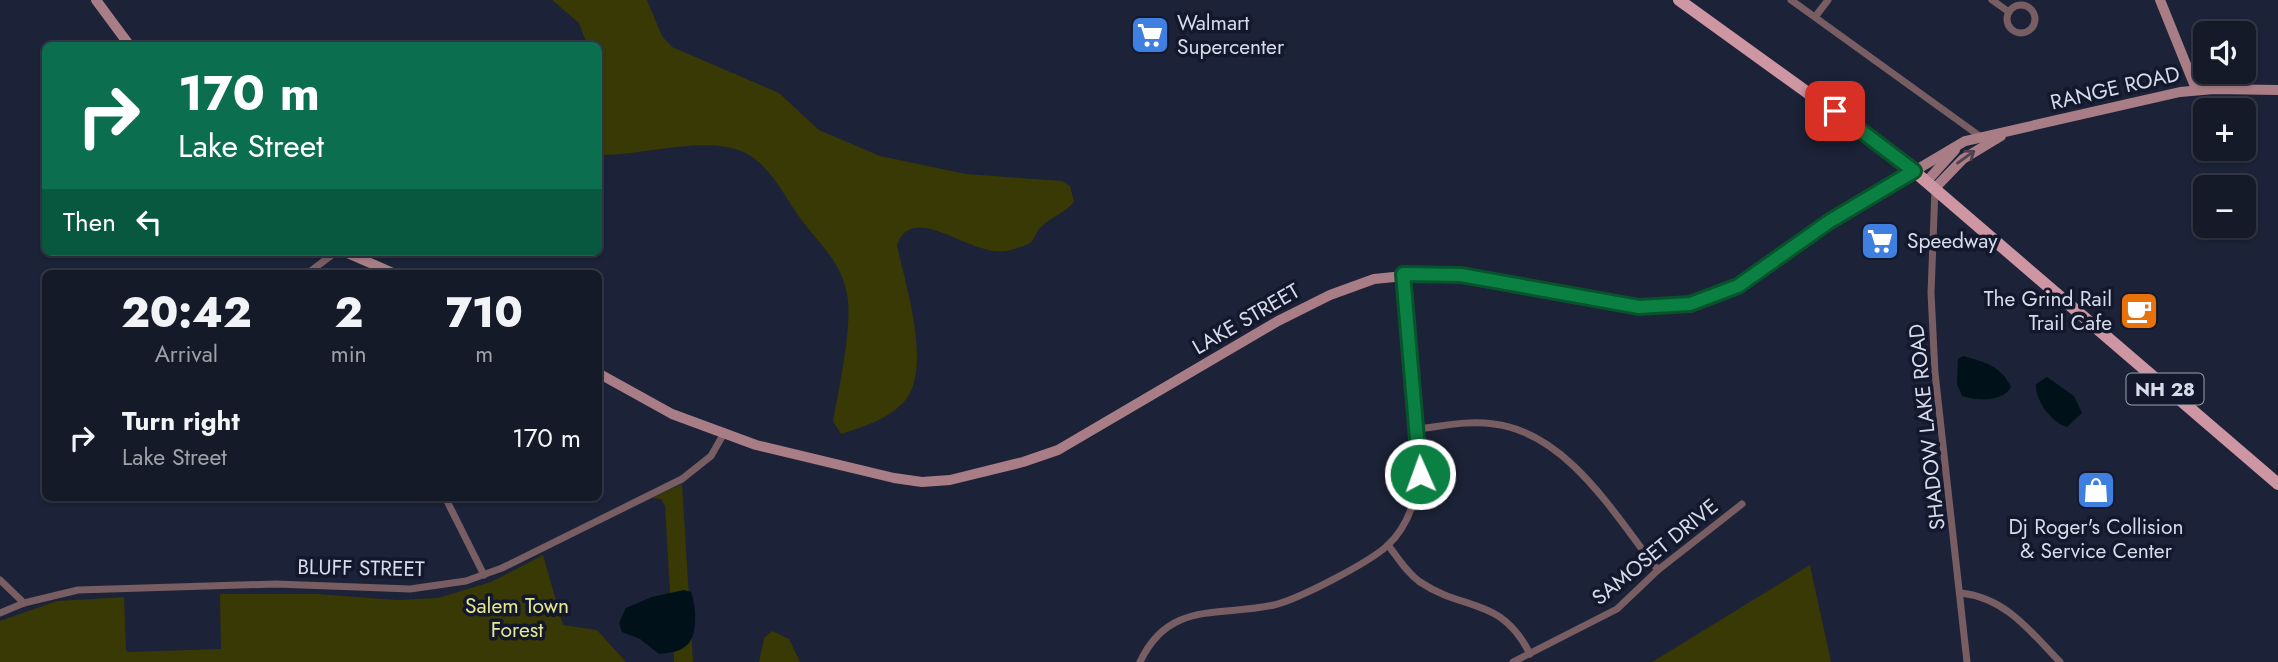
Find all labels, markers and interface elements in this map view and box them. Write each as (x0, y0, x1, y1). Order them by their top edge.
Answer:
place label: Walmart Supercenter (1177, 8, 1285, 62)
supermarket icon: Walmart Supercenter (1129, 14, 1171, 56)
map controls (2193, 21, 2256, 238)
button: sound (2193, 21, 2256, 84)
text: 170 m (178, 58, 320, 128)
street label: RANGE ROAD (2047, 59, 2183, 117)
icon: right (63, 70, 154, 161)
pin (1805, 81, 1865, 141)
icon: arrive (1816, 92, 1854, 130)
button: + (2193, 98, 2256, 161)
text: Lake Street (178, 123, 324, 169)
one-way arrow (1956, 150, 1975, 164)
button: − (2193, 175, 2256, 238)
text: Then (63, 203, 116, 241)
icon: left (130, 203, 168, 241)
supermarket icon: Speedway (1859, 220, 1901, 262)
place label: Speedway (1907, 226, 1998, 256)
street label: LAKE STREET (1187, 276, 1305, 362)
text: 20:42 (121, 282, 252, 343)
text: 2 (334, 282, 363, 343)
text: 710 (446, 282, 523, 343)
place label: The Grind Rail Trail Cafe (1984, 284, 2112, 338)
cafe icon: The Grind Rail Trail Cafe (2118, 290, 2160, 332)
street label: SHADOW LAKE ROAD (1901, 322, 1953, 532)
text: Arrival (155, 337, 218, 371)
text: min (331, 337, 367, 371)
text: m (475, 337, 493, 371)
road number: NH 28 (2126, 374, 2204, 404)
text: Turn right (122, 402, 240, 440)
icon: right (63, 419, 101, 457)
text: 170 m (512, 419, 581, 457)
position arrow (1383, 437, 1457, 511)
text: Lake Street (122, 440, 227, 474)
shop icon: Dj Roger's Collision & Service Center (2075, 469, 2117, 511)
street label: SAMOSET DRIVE (1585, 492, 1725, 612)
place label: Dj Roger's Collision & Service Center (2008, 512, 2184, 566)
street label: BLUFF STREET (297, 552, 425, 584)
park label: Salem Town Forest (465, 591, 569, 645)

